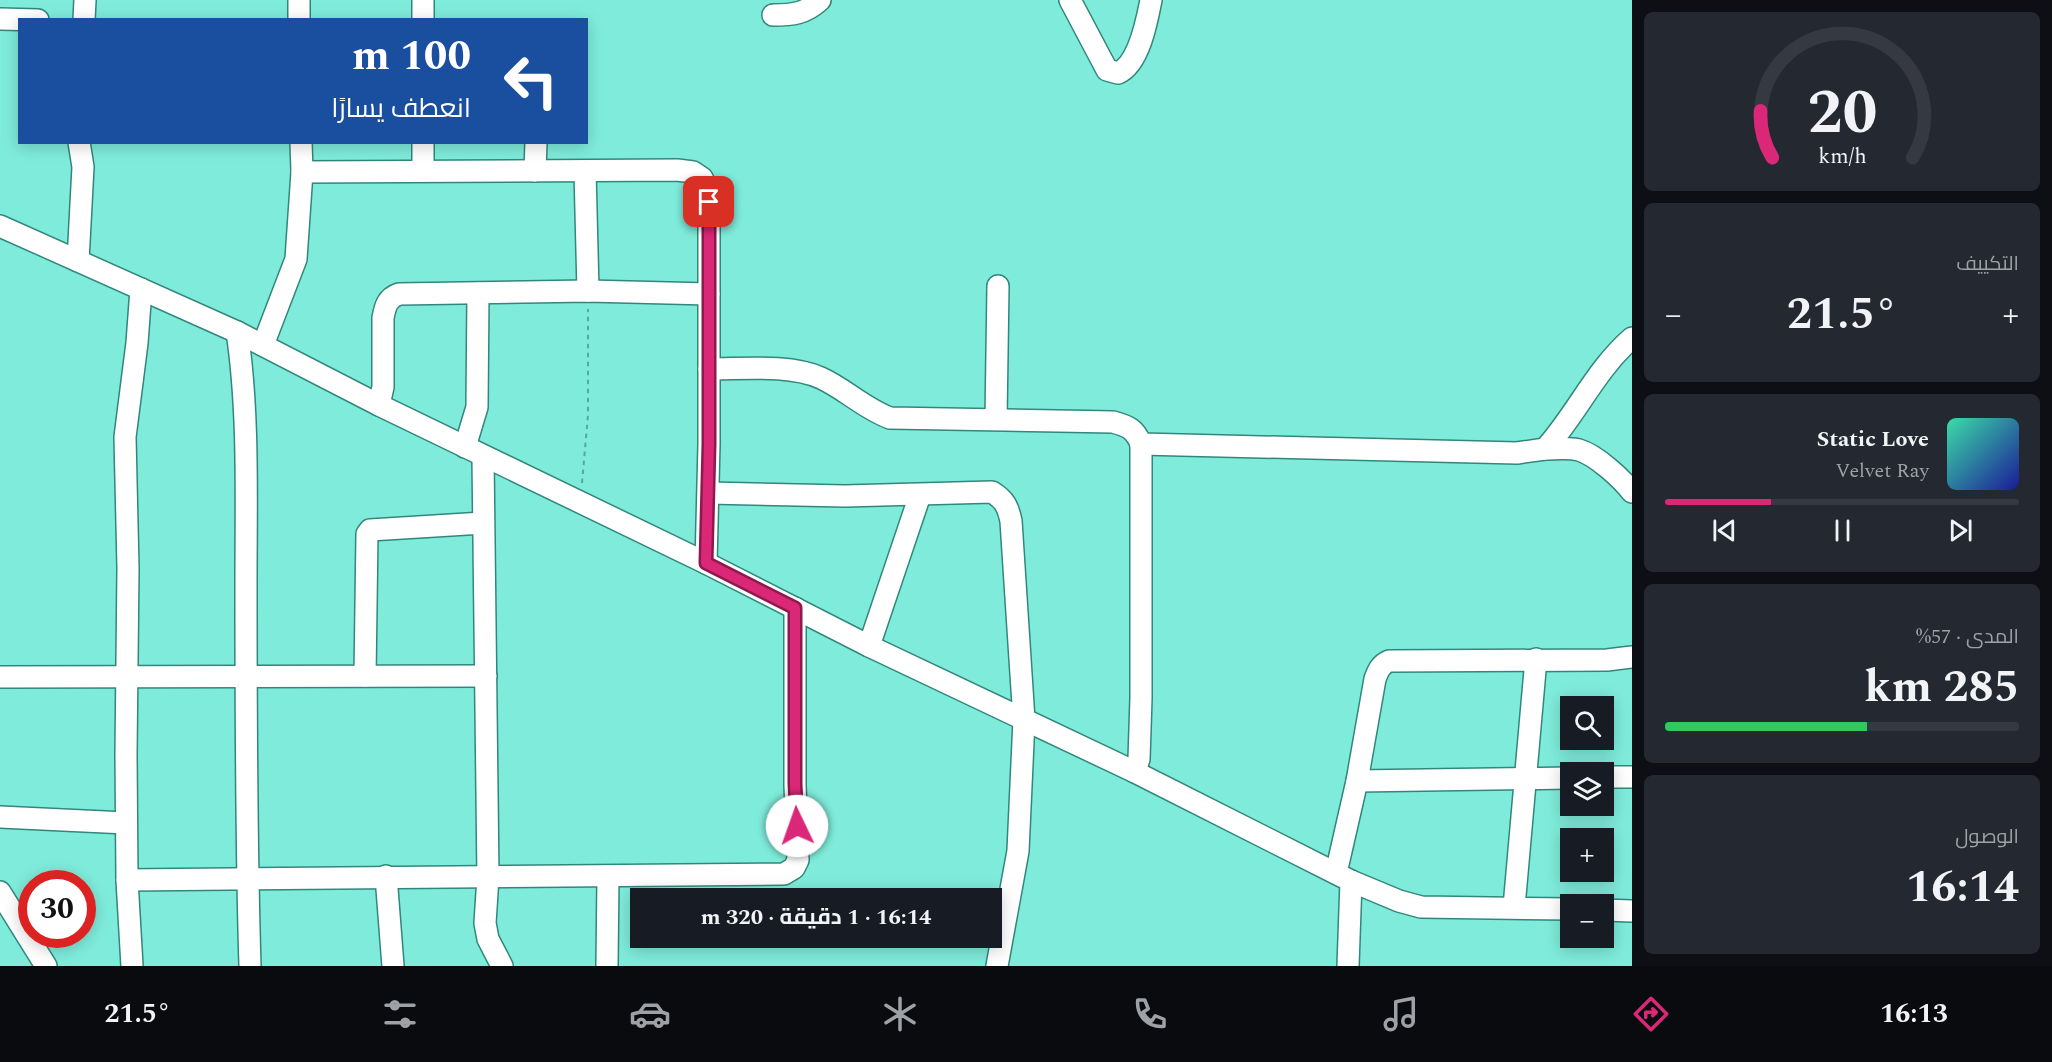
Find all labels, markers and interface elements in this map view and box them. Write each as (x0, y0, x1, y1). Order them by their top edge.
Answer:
text: 100 m (352, 25, 471, 88)
icon: left (492, 42, 570, 120)
text: 20 (1807, 67, 1877, 162)
text: انعطف يسارًا (331, 88, 471, 130)
text: km/h (1818, 141, 1866, 174)
pin (683, 176, 734, 227)
icon: arrive (692, 185, 725, 218)
text: التكييف (1956, 249, 2019, 279)
text: 21.5° (1787, 280, 1897, 349)
text: − (1665, 290, 1682, 340)
text: + (2002, 290, 2019, 340)
text: Static Love (1817, 423, 1929, 456)
text: Velvet Ray (1836, 456, 1929, 486)
icon: previous (1708, 514, 1741, 547)
icon: pause (1826, 514, 1859, 547)
icon: next (1944, 514, 1977, 547)
text: المدى · 57% (1916, 622, 2019, 652)
text: 285 km (1864, 653, 2019, 722)
map controls (1560, 696, 1614, 948)
button: search (1560, 696, 1614, 750)
button: layers (1560, 762, 1614, 816)
position arrow (765, 794, 829, 858)
text: الوصول (1955, 822, 2019, 852)
button: + (1560, 828, 1614, 882)
text: 16:14 (1906, 853, 2019, 922)
speed limit sign: 30 (18, 870, 96, 948)
button: − (1560, 894, 1614, 948)
text: 16:14 · 1 دقيقة · 320 m (701, 901, 931, 934)
text: 21.5° (104, 993, 170, 1035)
icon: filters (379, 993, 421, 1035)
icon: car (629, 993, 671, 1035)
icon: climate (879, 993, 921, 1035)
icon: phone (1129, 993, 1171, 1035)
icon: music (1380, 993, 1422, 1035)
icon: directions (1630, 993, 1672, 1035)
text: 16:13 (1880, 993, 1948, 1035)

